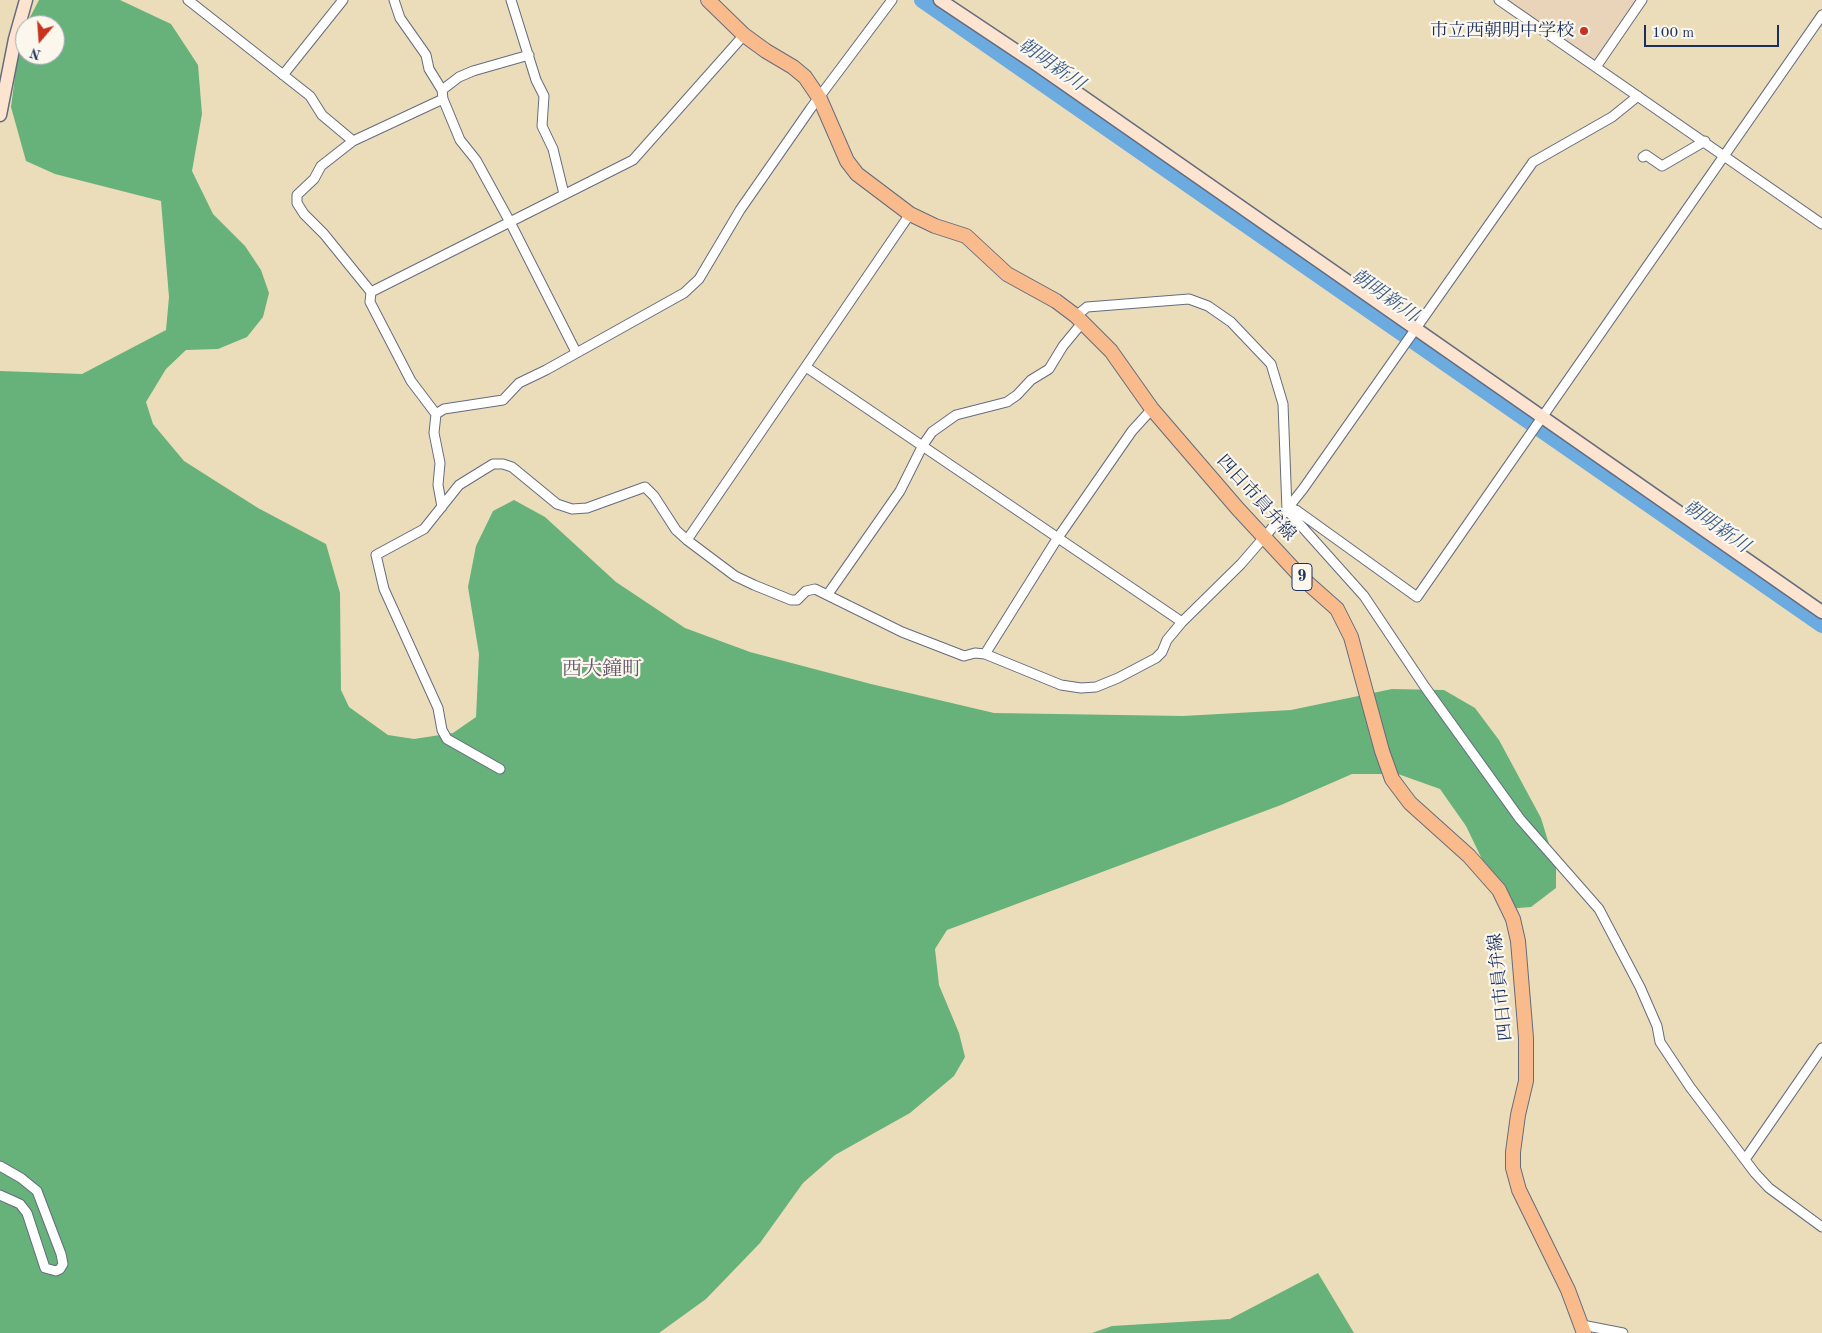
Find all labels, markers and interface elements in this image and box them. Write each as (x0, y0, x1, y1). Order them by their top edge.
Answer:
north arrow (15, 15, 65, 65)
scale bar (1647, 15, 1782, 47)
place label: 市立西朝明中学校 (1430, 20, 1574, 42)
marker: 市立西朝明中学校 (1578, 25, 1590, 37)
text: 100 m (1652, 26, 1694, 41)
water label: 朝明新川 (1013, 34, 1089, 96)
text: N (28, 45, 43, 62)
water label: 朝明新川 (1346, 265, 1422, 327)
street label: 四日市員弁線 (1212, 451, 1300, 545)
water label: 朝明新川 (1678, 496, 1754, 558)
road number: 9 (1292, 564, 1312, 590)
district label: 西大鐘町 (562, 658, 642, 682)
street label: 四日市員弁線 (1485, 932, 1517, 1042)

